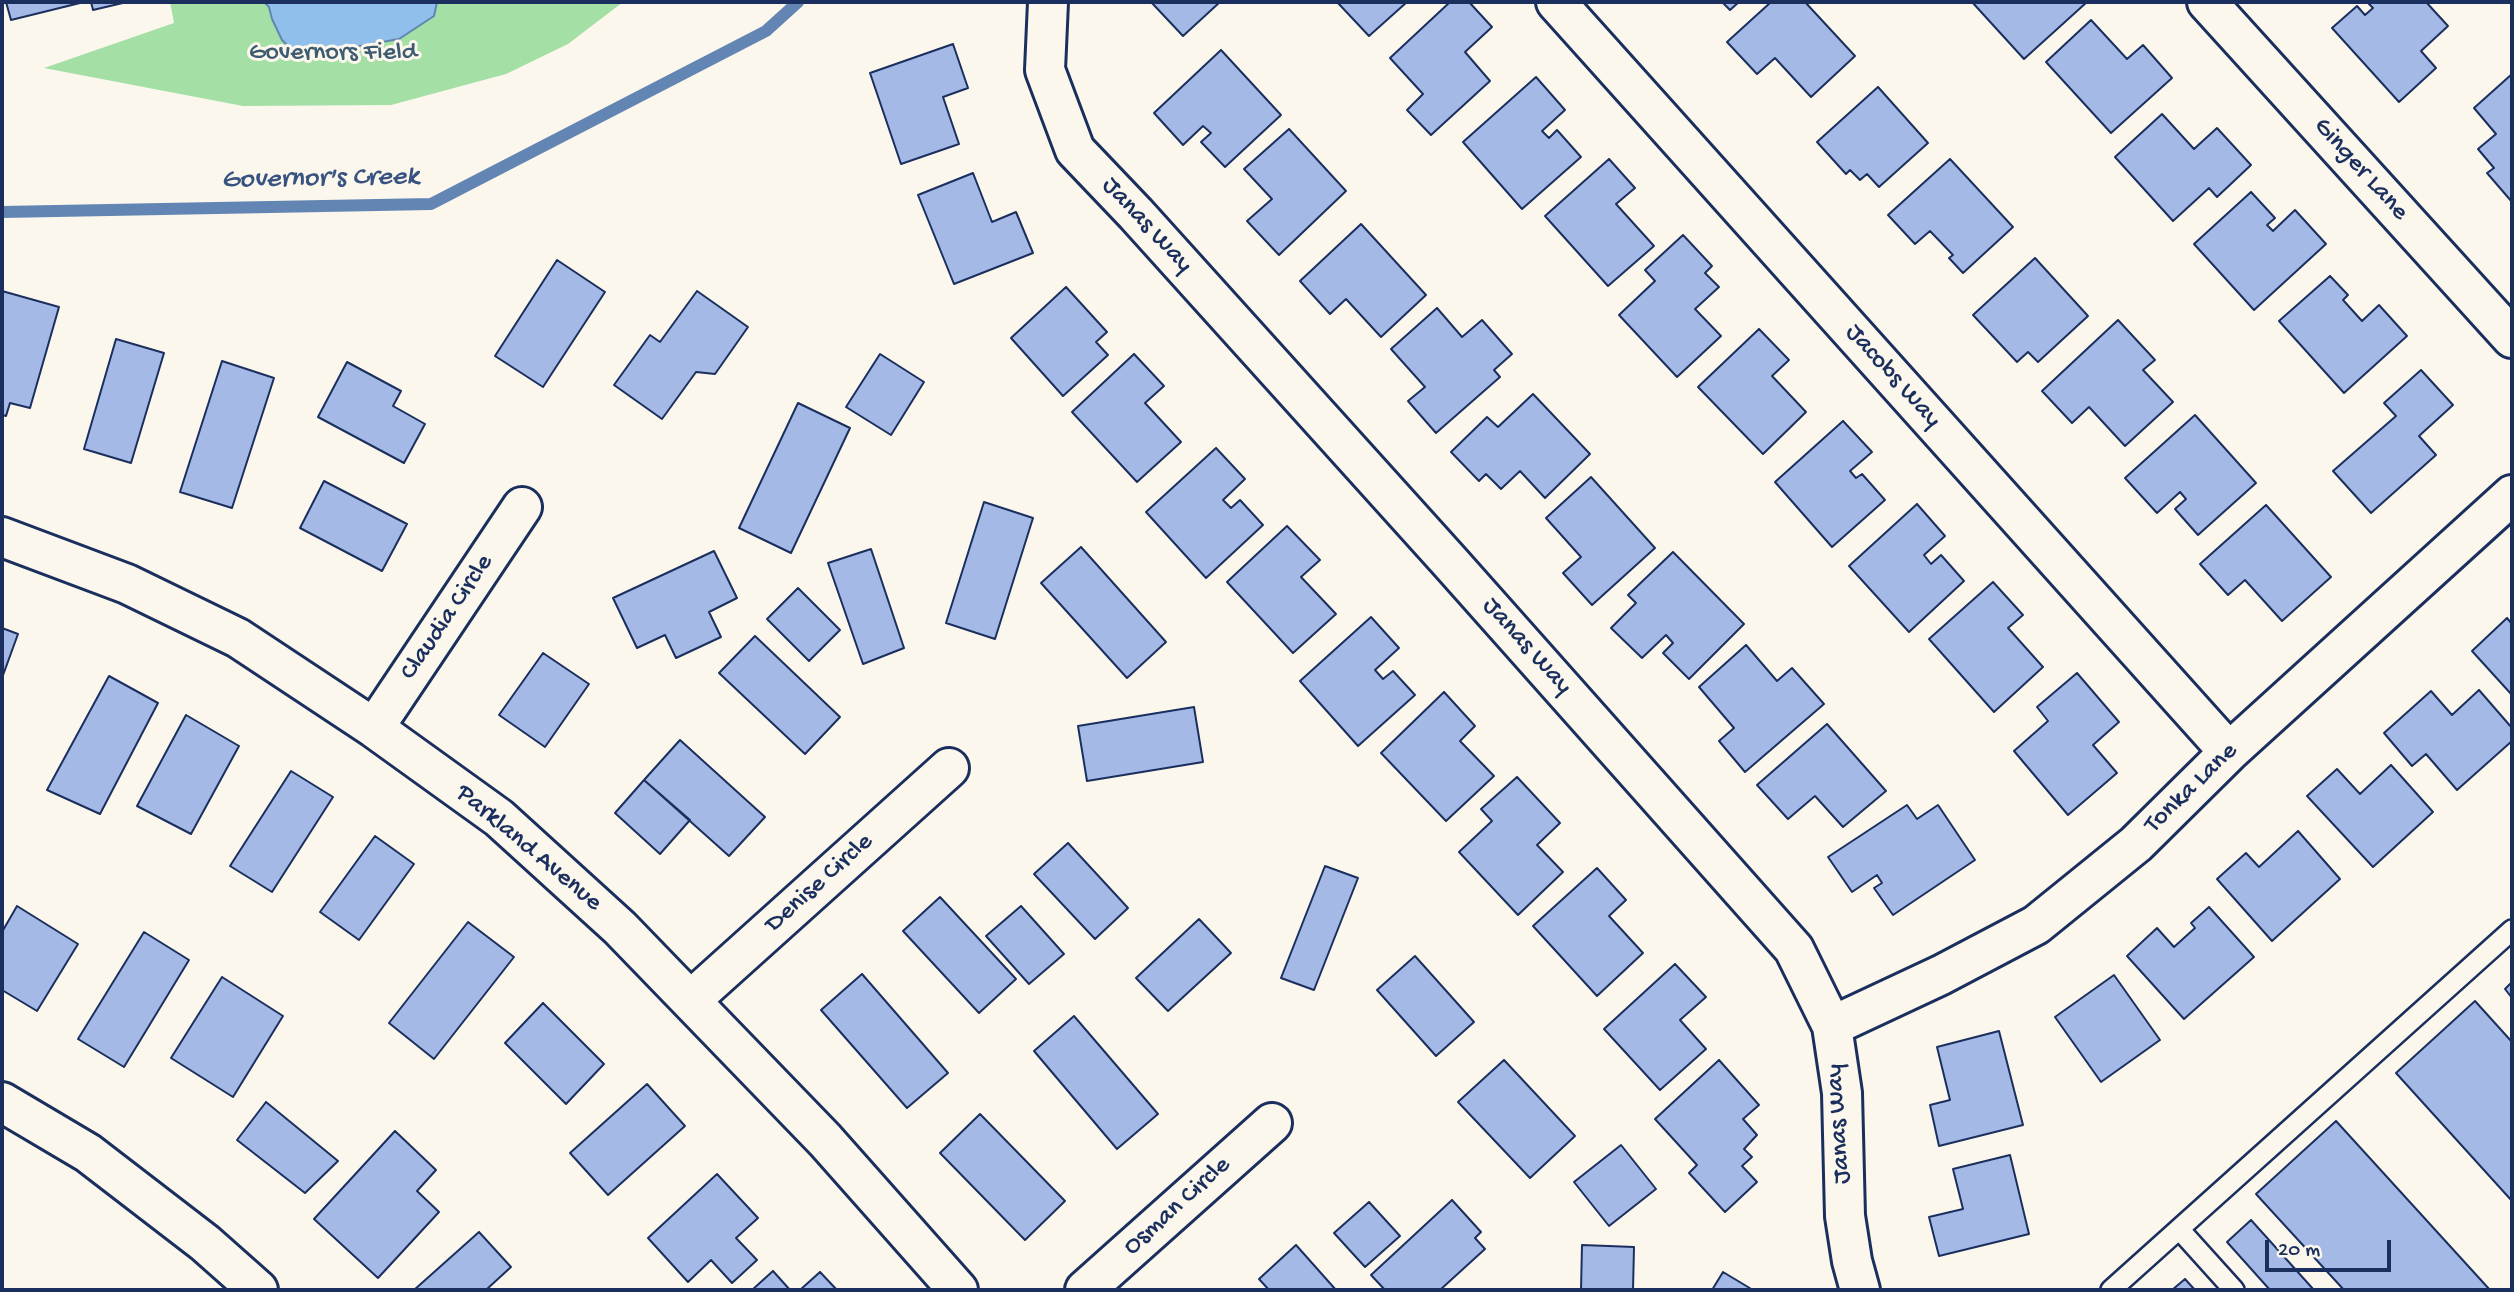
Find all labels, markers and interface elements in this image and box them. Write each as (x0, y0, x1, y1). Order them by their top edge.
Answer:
park label: Governors Field (249, 38, 417, 70)
street label: Ginger Lane (2306, 112, 2414, 228)
water label: Governor's Creek (221, 161, 419, 199)
street label: Janas Way (1094, 171, 1198, 281)
street label: Jacobs Way (1837, 319, 1947, 435)
street label: Claudia Circle (395, 549, 501, 687)
street label: Janas Way (1474, 592, 1578, 702)
street label: Tonka Lane (2139, 737, 2245, 841)
street label: Parkland Avenue (448, 779, 608, 919)
street label: Denise Circle (760, 827, 880, 941)
street label: Janas Way (1820, 1063, 1860, 1185)
street label: Osman Circle (1118, 1151, 1238, 1263)
scale bar (2269, 1226, 2395, 1270)
text: 20 m (2278, 1239, 2320, 1264)

